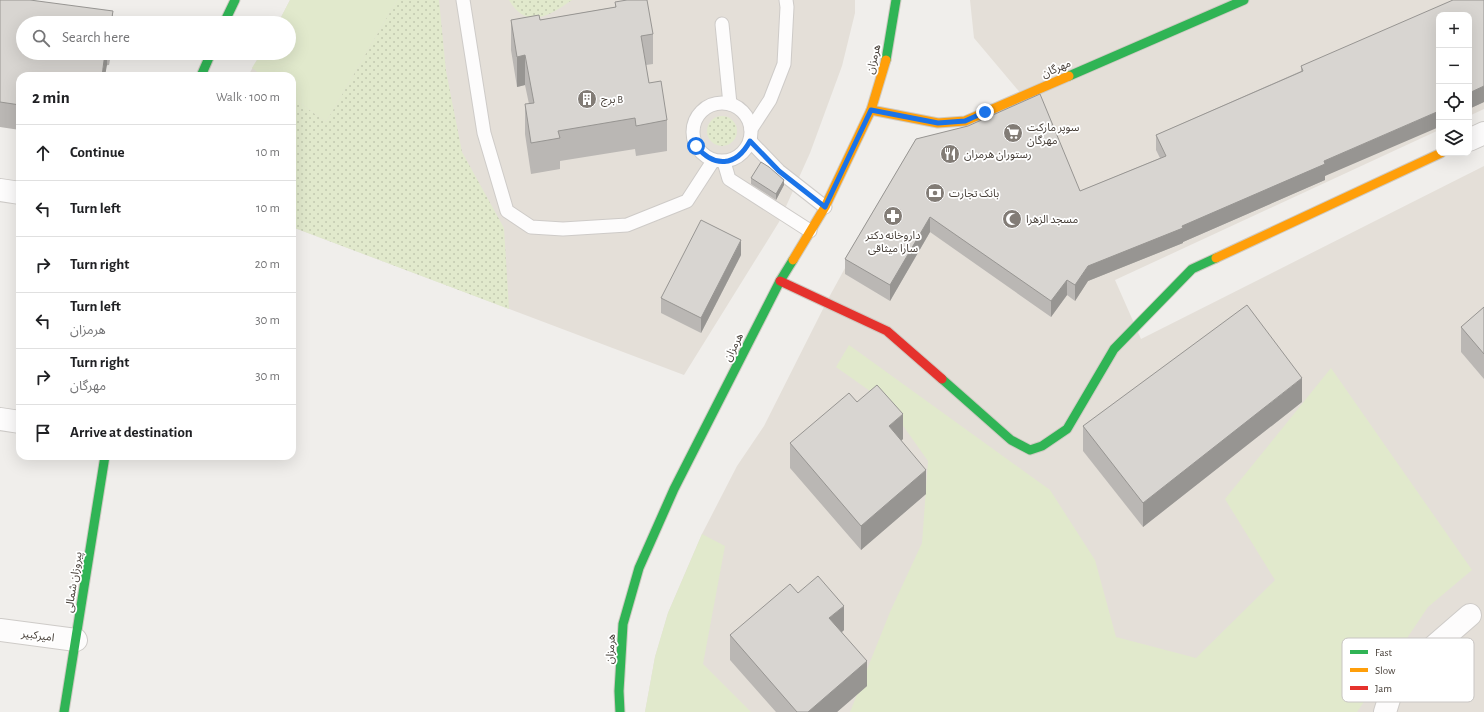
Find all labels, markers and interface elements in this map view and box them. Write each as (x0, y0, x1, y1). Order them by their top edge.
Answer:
map controls (1436, 12, 1472, 156)
button: + (1436, 12, 1472, 48)
search box (16, 16, 296, 60)
icon: search (30, 27, 52, 49)
text: Search here (62, 30, 130, 45)
street label: هرمزان (864, 43, 883, 75)
button: − (1436, 48, 1472, 84)
street label: مهرگان (1040, 56, 1073, 80)
button: locate (1436, 84, 1472, 120)
building icon: برج B (576, 88, 598, 110)
text: 2 min (32, 89, 70, 106)
text: Walk · 100 m (216, 91, 280, 104)
place label: برج B (601, 94, 623, 107)
route end (976, 103, 994, 121)
button: layers (1436, 120, 1472, 156)
supermarket icon: سوپر مارکت مهرگان (1002, 122, 1024, 144)
place label: سوپر مارکت مهرگان (1027, 122, 1080, 147)
route start (687, 137, 705, 155)
icon: ahead (32, 142, 54, 164)
restaurant icon: رستوران هرمران (939, 143, 961, 165)
text: Continue (70, 145, 125, 160)
text: 10 m (256, 146, 280, 159)
place label: رستوران هرمران (964, 149, 1032, 161)
bank icon: بانک تجارت (924, 182, 946, 204)
place label: بانک تجارت (949, 188, 999, 200)
icon: left (32, 198, 54, 220)
text: Turn left (70, 201, 121, 216)
text: 10 m (256, 202, 280, 215)
pharmacy icon: داروخانه دکتر سارا میثاقی (882, 205, 904, 227)
mosque icon: مسجد الزهرا (1001, 208, 1023, 230)
place label: مسجد الزهرا (1026, 214, 1078, 226)
place label: داروخانه دکتر سارا میثاقی (865, 230, 920, 255)
icon: right (32, 254, 54, 276)
text: Turn right (70, 257, 129, 272)
text: 20 m (255, 258, 280, 271)
text: Turn left (70, 299, 121, 314)
icon: left (32, 310, 54, 332)
text: 30 m (255, 314, 280, 327)
text: هرمزان (70, 324, 106, 337)
street label: هرمزان (722, 331, 746, 364)
text: Turn right (70, 355, 129, 370)
icon: right (32, 366, 54, 388)
text: 30 m (255, 370, 280, 383)
text: مهرگان (70, 380, 106, 393)
icon: arrive (32, 422, 54, 444)
text: Arrive at destination (70, 425, 193, 440)
street label: پیروزان شمالی (63, 551, 86, 614)
street label: امیرکبیر (20, 628, 55, 644)
street label: هرمزان (604, 634, 618, 665)
legend (1342, 638, 1474, 702)
text: Fast (1375, 647, 1393, 658)
text: Slow (1375, 665, 1396, 676)
text: Jam (1375, 683, 1392, 694)

